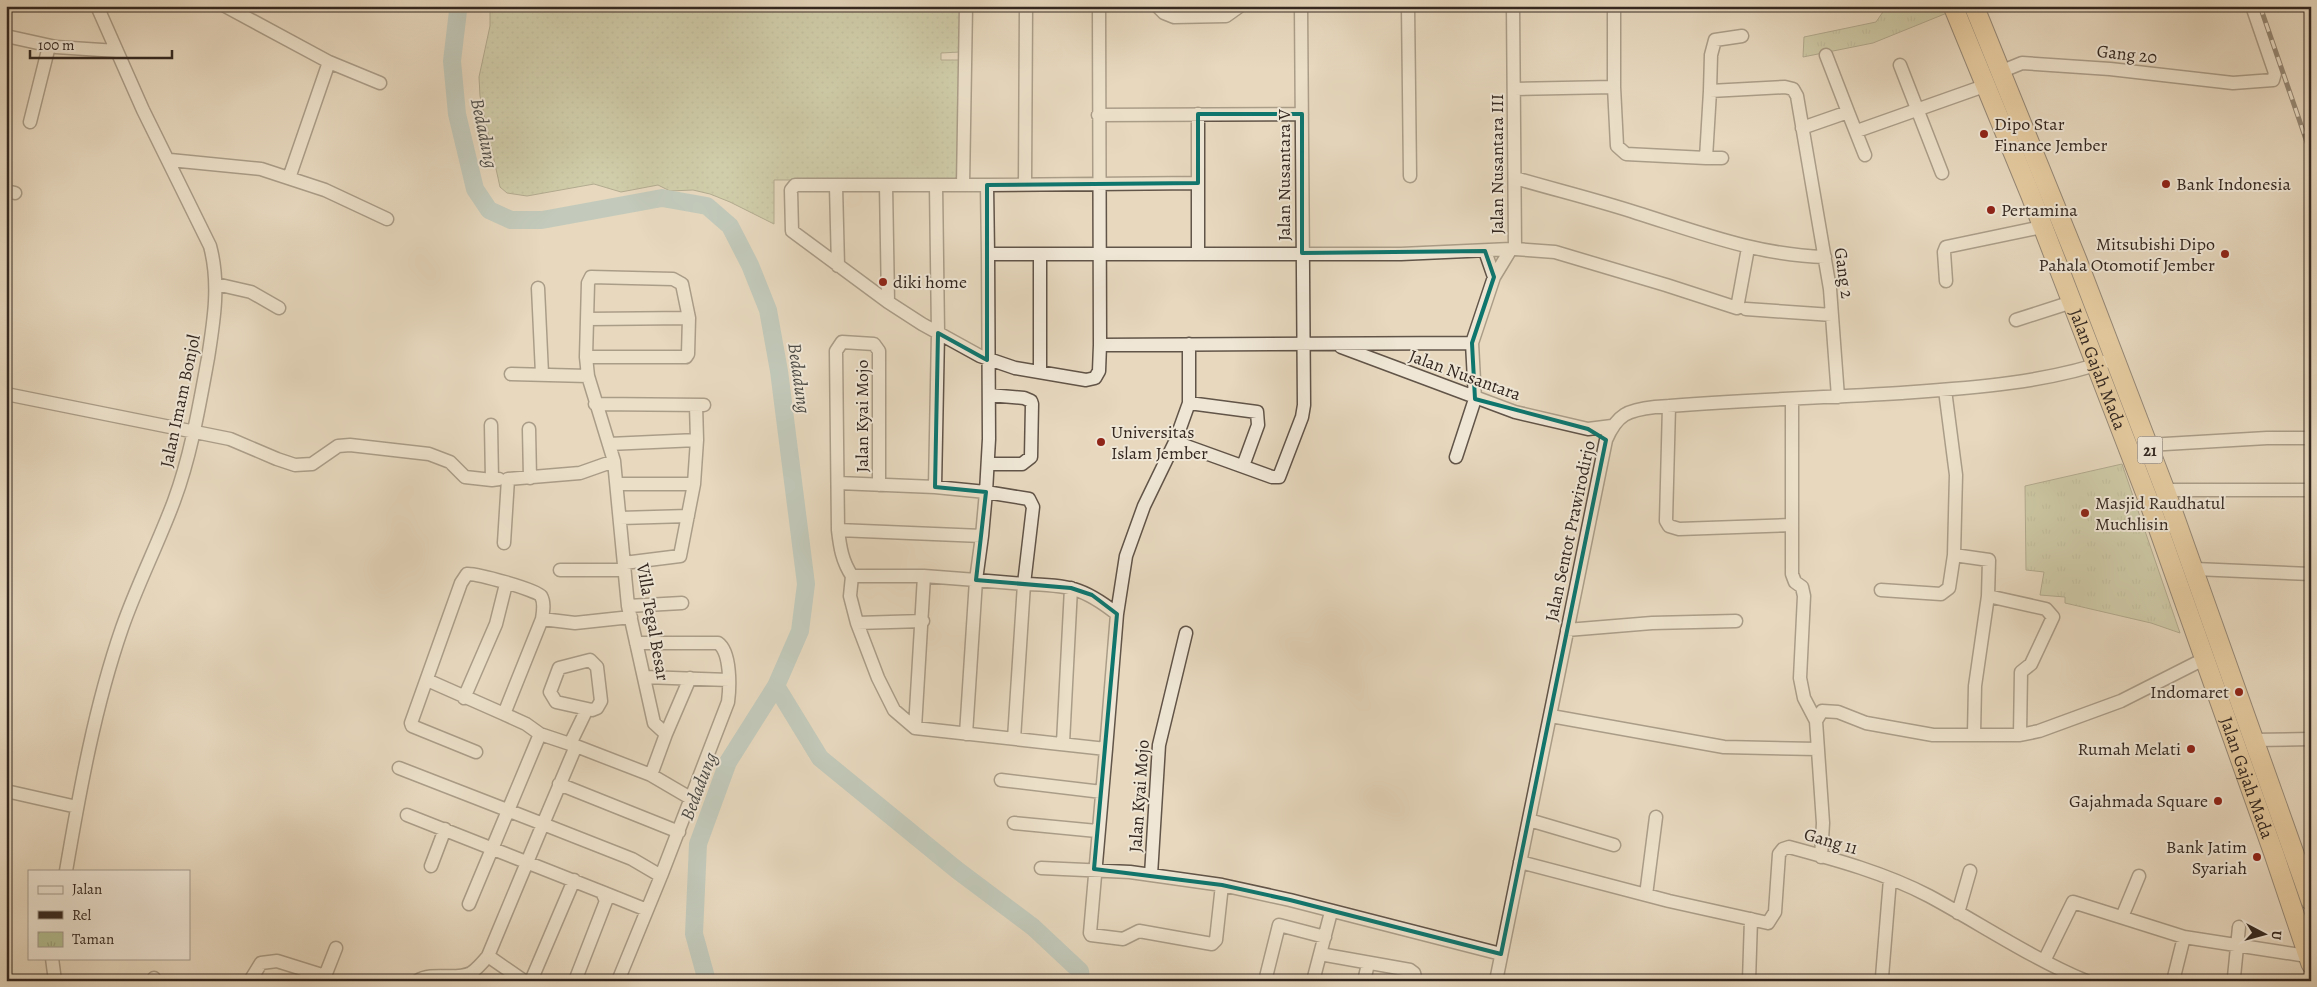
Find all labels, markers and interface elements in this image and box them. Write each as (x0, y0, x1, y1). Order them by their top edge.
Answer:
scale bar (30, 28, 172, 60)
text: 100 m (38, 35, 75, 55)
street label: Gang 20 (2096, 39, 2158, 69)
street label: Jalan Nusantara III (1485, 94, 1509, 234)
water label: Bedadung (464, 96, 504, 171)
street label: Jalan Nusantara V (1272, 109, 1296, 241)
place label: Dipo Star Finance Jember (1994, 112, 2107, 157)
marker: Dipo Star Finance Jember (1978, 128, 1990, 140)
place label: Bank Indonesia (2176, 172, 2292, 196)
marker: Bank Indonesia (2160, 178, 2172, 190)
place label: Pertamina (2001, 198, 2078, 222)
marker: Pertamina (1985, 204, 1997, 216)
place label: Mitsubishi Dipo Pahala Otomotif Jember (2039, 232, 2215, 277)
street label: Gang 2 (1829, 246, 1860, 300)
marker: Mitsubishi Dipo Pahala Otomotif Jember (2219, 248, 2231, 260)
place label: diki home (893, 270, 967, 294)
marker: diki home (877, 276, 889, 288)
street label: Jalan Gajah Mada (2064, 305, 2132, 434)
street label: Jalan Imam Bonjol (154, 332, 206, 470)
water label: Bedadung (781, 341, 817, 416)
street label: Jalan Nusantara (1406, 344, 1525, 407)
street label: Jalan Kyai Mojo (850, 360, 874, 472)
place label: Universitas Islam Jember (1111, 420, 1208, 465)
marker: Universitas Islam Jember (1095, 436, 1107, 448)
road number: 21 (2138, 436, 2162, 464)
street label: Jalan Sentot Prawirodirjo (1539, 438, 1601, 624)
place label: Masjid Raudhatul Muchlisin (2095, 491, 2226, 536)
marker: Masjid Raudhatul Muchlisin (2079, 507, 2091, 519)
street label: Villa Tegal Besar (631, 560, 675, 683)
place label: Indomaret (2150, 680, 2229, 704)
marker: Indomaret (2233, 686, 2245, 698)
street label: Jalan Gajah Mada (2214, 714, 2280, 843)
place label: Rumah Melati (2078, 737, 2181, 761)
street label: Jalan Kyai Mojo (1123, 739, 1155, 853)
marker: Rumah Melati (2185, 743, 2197, 755)
water label: Bedadung (674, 748, 724, 824)
place label: Gajahmada Square (2069, 789, 2208, 813)
marker: Gajahmada Square (2212, 795, 2224, 807)
street label: Gang 11 (1801, 822, 1861, 860)
place label: Bank Jatim Syariah (2166, 835, 2247, 880)
marker: Bank Jatim Syariah (2251, 851, 2263, 863)
legend (28, 870, 190, 960)
text: Jalan (72, 879, 102, 899)
text: Rel (72, 905, 91, 925)
north arrow (2240, 910, 2290, 960)
text: Taman (72, 929, 114, 949)
text: U (2267, 930, 2286, 941)

